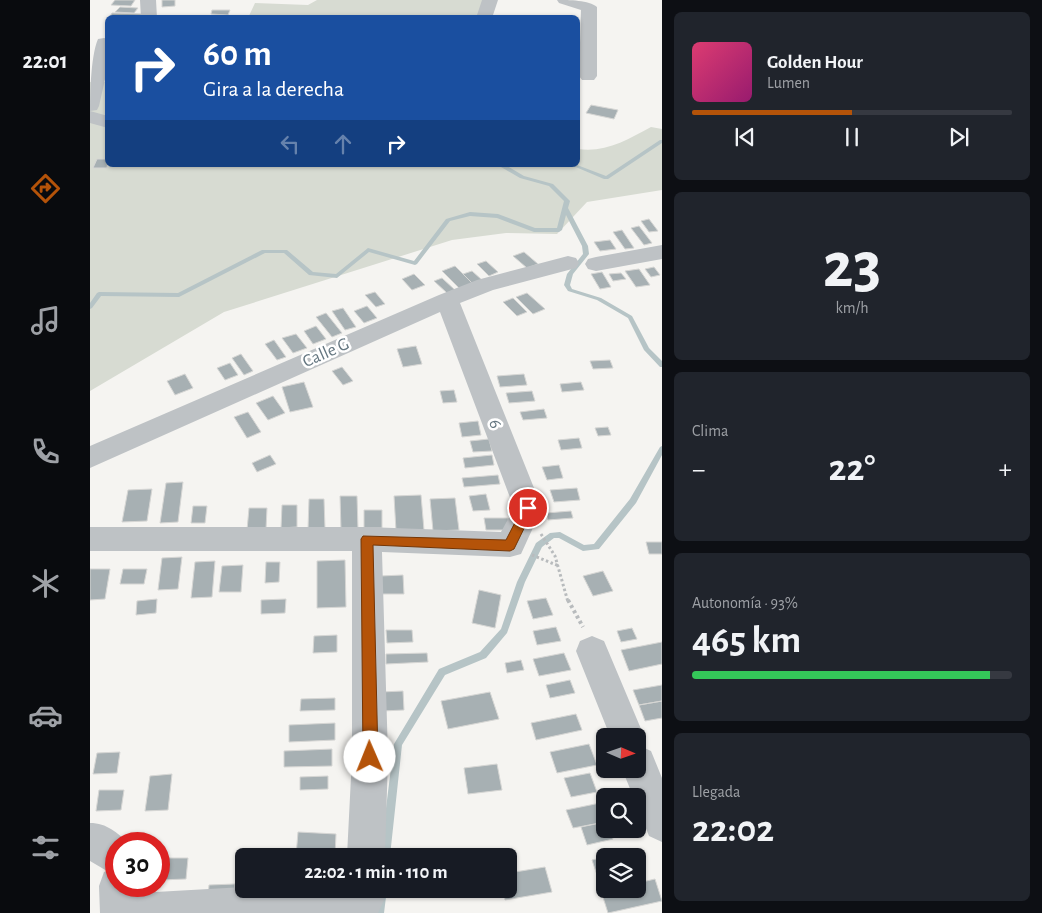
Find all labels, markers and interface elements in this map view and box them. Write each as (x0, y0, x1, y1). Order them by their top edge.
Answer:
icon: right (120, 35, 185, 100)
text: 60 m (203, 37, 272, 72)
text: 22:01 (22, 50, 68, 72)
text: Golden Hour (767, 53, 863, 72)
text: Lumen (767, 75, 810, 91)
text: Gira a la derecha (203, 78, 344, 100)
icon: previous (731, 123, 759, 151)
icon: pause (838, 123, 866, 151)
icon: next (945, 123, 973, 151)
icon: left (276, 130, 304, 158)
icon: ahead (329, 130, 357, 158)
icon: right (382, 130, 410, 158)
icon: directions (28, 171, 63, 206)
text: 23 (823, 234, 881, 299)
text: km/h (835, 300, 869, 316)
icon: music (28, 303, 63, 338)
street label: Calle G (300, 335, 352, 371)
street label: 6 (485, 417, 505, 431)
text: Clima (692, 423, 728, 439)
icon: phone (28, 434, 63, 469)
text: 22° (829, 450, 875, 488)
text: − (692, 456, 705, 484)
text: + (999, 456, 1012, 484)
pin (507, 487, 549, 529)
icon: arrive (514, 494, 542, 522)
icon: climate (28, 566, 63, 601)
text: Autonomía · 93% (692, 595, 798, 611)
text: 465 km (692, 622, 801, 660)
icon: car (28, 698, 63, 733)
north arrow (596, 728, 646, 778)
map controls (596, 728, 646, 898)
position arrow (343, 730, 395, 782)
text: Llegada (692, 784, 740, 800)
button: search (596, 788, 646, 838)
text: 22:02 (692, 811, 774, 849)
icon: filters (28, 830, 63, 865)
speed limit sign: 30 (105, 832, 170, 897)
button: layers (596, 848, 646, 898)
text: 22:02 · 1 min · 110 m (304, 863, 448, 882)

